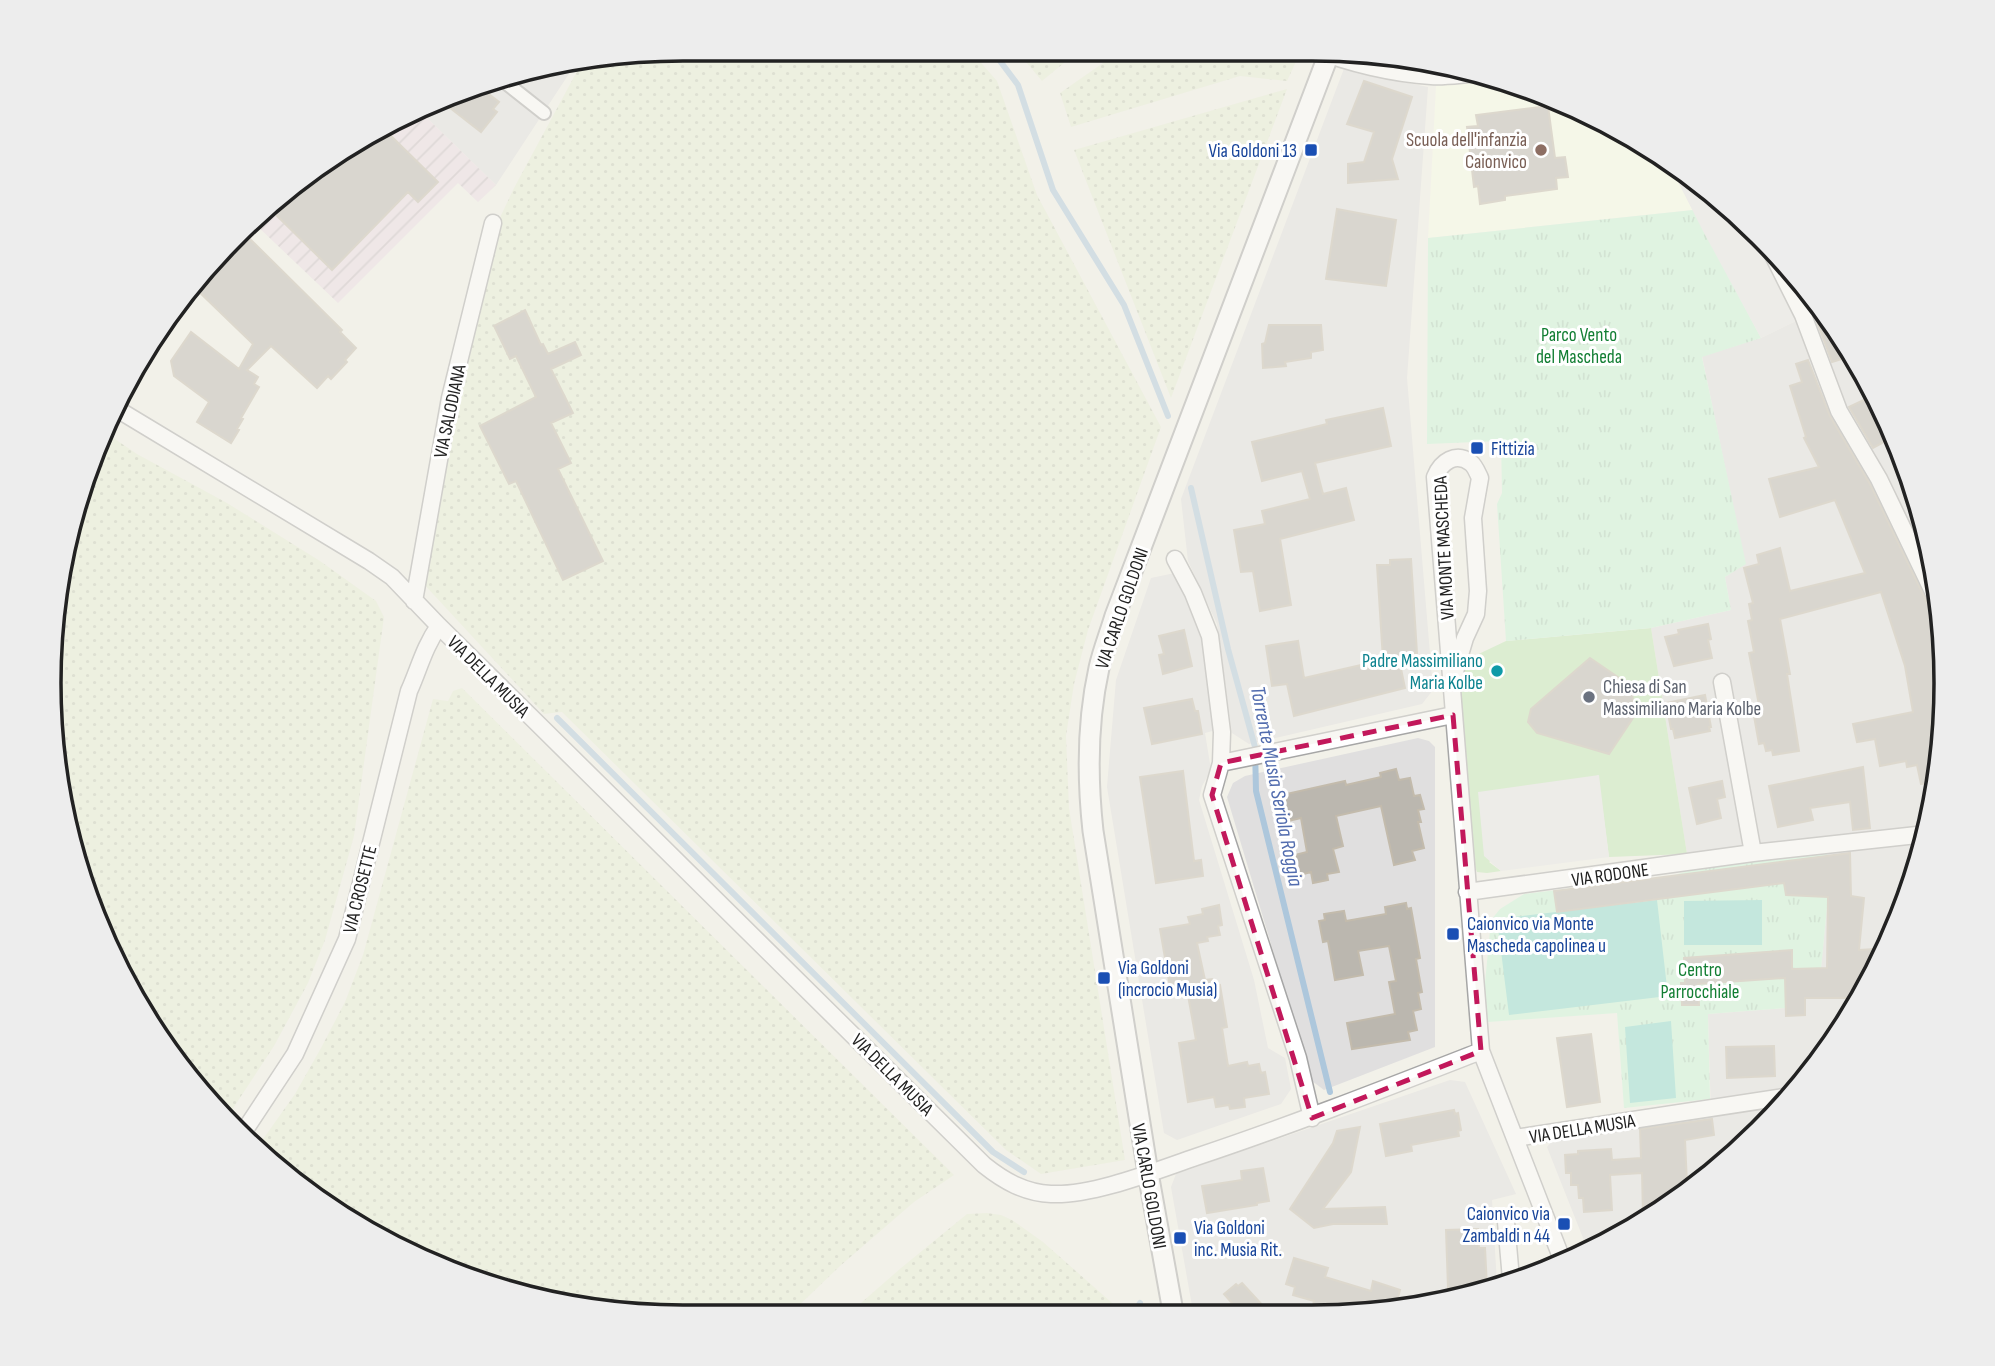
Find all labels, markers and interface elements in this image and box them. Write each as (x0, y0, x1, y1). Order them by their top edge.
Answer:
place label: Scuola dell'infanzia Caionvico (1406, 129, 1527, 174)
place label: Via Goldoni 13 (1209, 140, 1297, 163)
marker: Via Goldoni 13 (1303, 142, 1319, 158)
marker: Scuola dell'infanzia Caionvico (1533, 142, 1549, 158)
park label: Parco Vento del Mascheda (1536, 324, 1622, 369)
street label: VIA SALODIANA (429, 362, 472, 460)
place label: Fittizia (1491, 438, 1535, 461)
marker: Fittizia (1469, 440, 1485, 456)
street label: VIA MONTE MASCHEDA (1429, 475, 1460, 620)
street label: VIA CARLO GOLDONI (1091, 545, 1154, 672)
street label: VIA DELLA MUSIA (442, 631, 534, 724)
place label: Padre Massimiliano Maria Kolbe (1362, 650, 1483, 695)
marker: Padre Massimiliano Maria Kolbe (1489, 663, 1505, 679)
place label: Chiesa di San Massimiliano Maria Kolbe (1603, 676, 1761, 721)
water label: Torrente Musia Seriola Roggia (1245, 684, 1308, 889)
marker: Chiesa di San Massimiliano Maria Kolbe (1581, 689, 1597, 705)
street label: VIA CROSETTE (338, 843, 382, 936)
street label: VIA RODONE (1570, 859, 1650, 892)
place label: Caionvico via Monte Mascheda capolinea u (1467, 913, 1606, 958)
marker: Caionvico via Monte Mascheda capolinea u (1445, 926, 1461, 942)
place label: Via Goldoni (incrocio Musia) (1118, 957, 1217, 1002)
park label: Centro Parrocchiale (1661, 959, 1739, 1004)
marker: Via Goldoni (incrocio Musia) (1096, 970, 1112, 986)
street label: VIA DELLA MUSIA (846, 1029, 938, 1122)
street label: VIA DELLA MUSIA (1528, 1110, 1638, 1149)
street label: VIA CARLO GOLDONI (1126, 1122, 1171, 1251)
place label: Caionvico via Zambaldi n 44 (1463, 1203, 1550, 1248)
marker: Caionvico via Zambaldi n 44 (1556, 1216, 1572, 1232)
place label: Via Goldoni inc. Musia Rit. (1194, 1217, 1282, 1262)
marker: Via Goldoni inc. Musia Rit. (1172, 1230, 1188, 1246)

